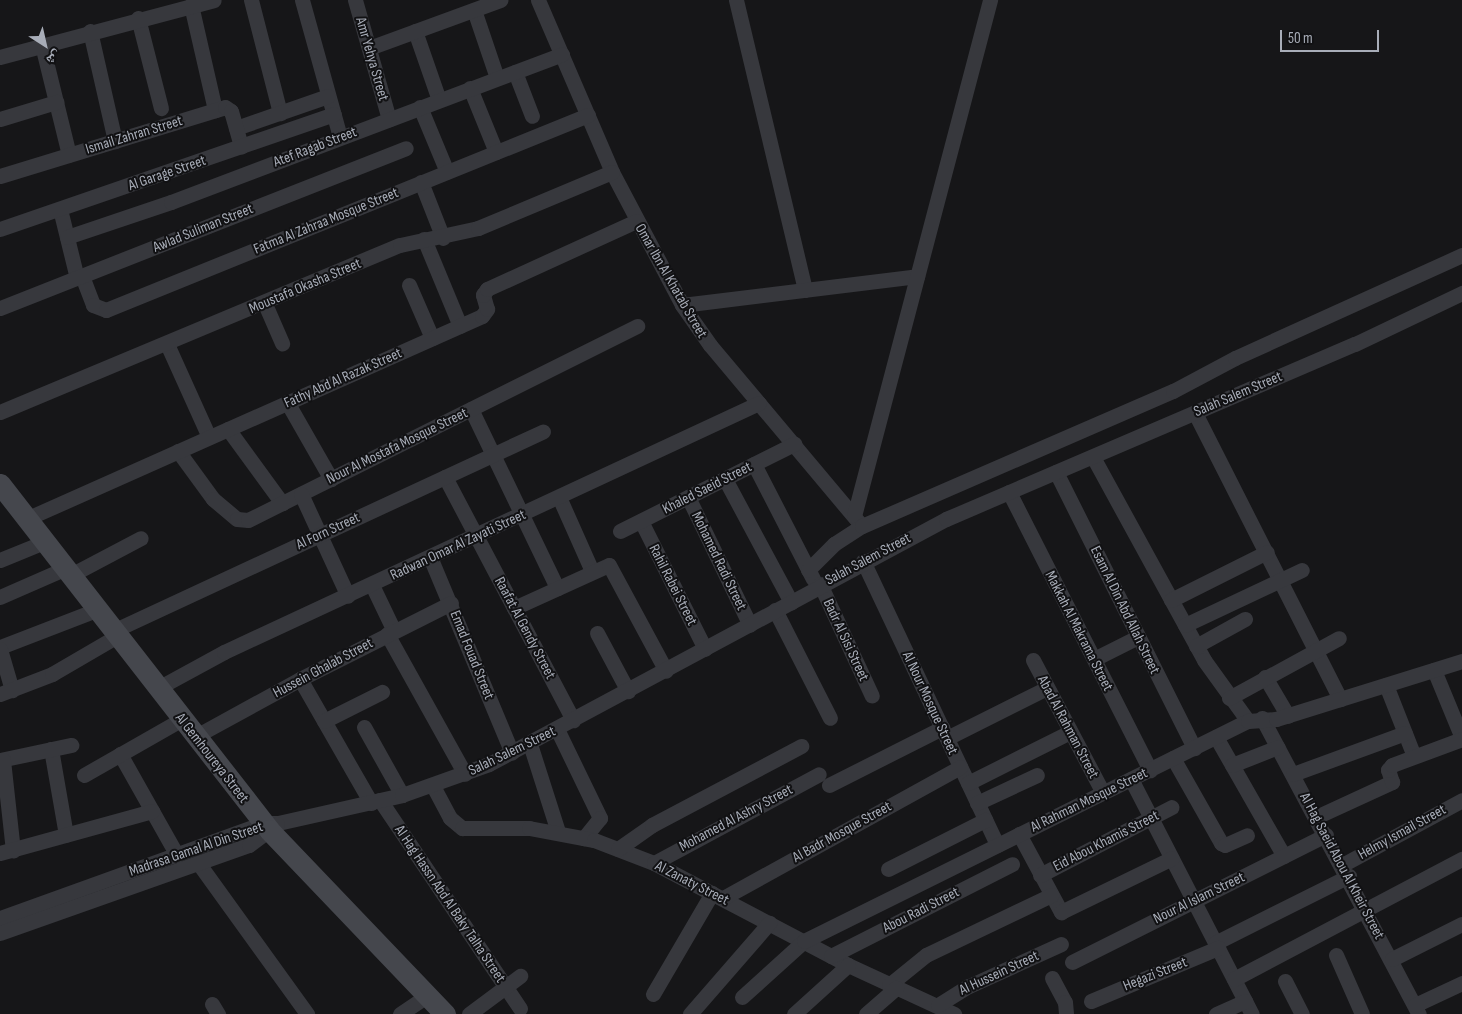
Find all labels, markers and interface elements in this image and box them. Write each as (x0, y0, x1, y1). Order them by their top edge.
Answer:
street label: Amr Yehya Street (351, 15, 393, 103)
north arrow (20, 20, 70, 70)
scale bar (1282, 20, 1381, 52)
text: 50 m (1288, 29, 1313, 48)
text: ش (43, 46, 65, 69)
street label: Ismail Zahran Street (83, 112, 185, 158)
street label: Atef Ragab Street (271, 123, 359, 171)
street label: Al Garage Street (126, 151, 208, 195)
street label: Fatma Al Zahraa Mosque Street (251, 184, 401, 258)
street label: Awlad Suliman Street (150, 200, 256, 256)
street label: Omar Ibn Al Khatab Street (631, 221, 711, 341)
street label: Moustafa Okasha Street (246, 254, 364, 318)
street label: Fathy Abd Al Razak Street (281, 344, 405, 412)
street label: Salah Salem Street (1191, 367, 1285, 421)
street label: Nour Al Mostafa Mosque Street (323, 404, 471, 488)
street label: Khaled Saeid Street (659, 458, 755, 518)
street label: Radwan Omar Al Zayati Street (387, 506, 529, 584)
street label: Al Forn Street (293, 508, 363, 554)
street label: Mohamed Radi Street (687, 509, 751, 613)
street label: Salah Salem Street (822, 529, 914, 589)
street label: Rahil Rabei Street (645, 541, 701, 629)
street label: Esam Al Din Abd Allah Street (1086, 543, 1164, 677)
street label: Makkah Al Makrama Street (1041, 568, 1117, 694)
street label: Raafat Al Gendy Street (491, 574, 559, 682)
street label: Badr Al Sisi Street (819, 596, 873, 684)
street label: Emad Fouad Street (446, 608, 498, 702)
street label: Hussein Ghalab Street (270, 634, 376, 702)
street label: Al Nour Mosque Street (898, 649, 962, 757)
street label: Abad Al Rahman Street (1033, 673, 1103, 781)
street label: Al Gemhoureya Street (171, 709, 253, 807)
street label: Salah Salem Street (466, 722, 558, 780)
street label: Al Rahman Mosque Street (1028, 764, 1150, 836)
street label: Mohamed Al Ashry Street (676, 780, 796, 856)
street label: Al Hag Saeid Abou Al Kheir Street (1296, 790, 1388, 942)
street label: Al Badr Mosque Street (789, 797, 895, 867)
street label: Helmy Ismail Street (1355, 800, 1449, 864)
street label: Eid Abou Khamis Street (1050, 807, 1162, 875)
street label: Madrasa Gamal Al Din Street (127, 818, 265, 880)
street label: Al Hag Hassn Abd Al Baky Talha Street (391, 822, 509, 986)
street label: Al Zanaty Street (652, 857, 732, 909)
street label: Nour Al Islam Street (1150, 868, 1248, 928)
street label: Abou Radi Street (880, 883, 962, 937)
street label: Al Hussein Street (956, 947, 1042, 999)
street label: Hegazi Street (1120, 953, 1190, 995)

